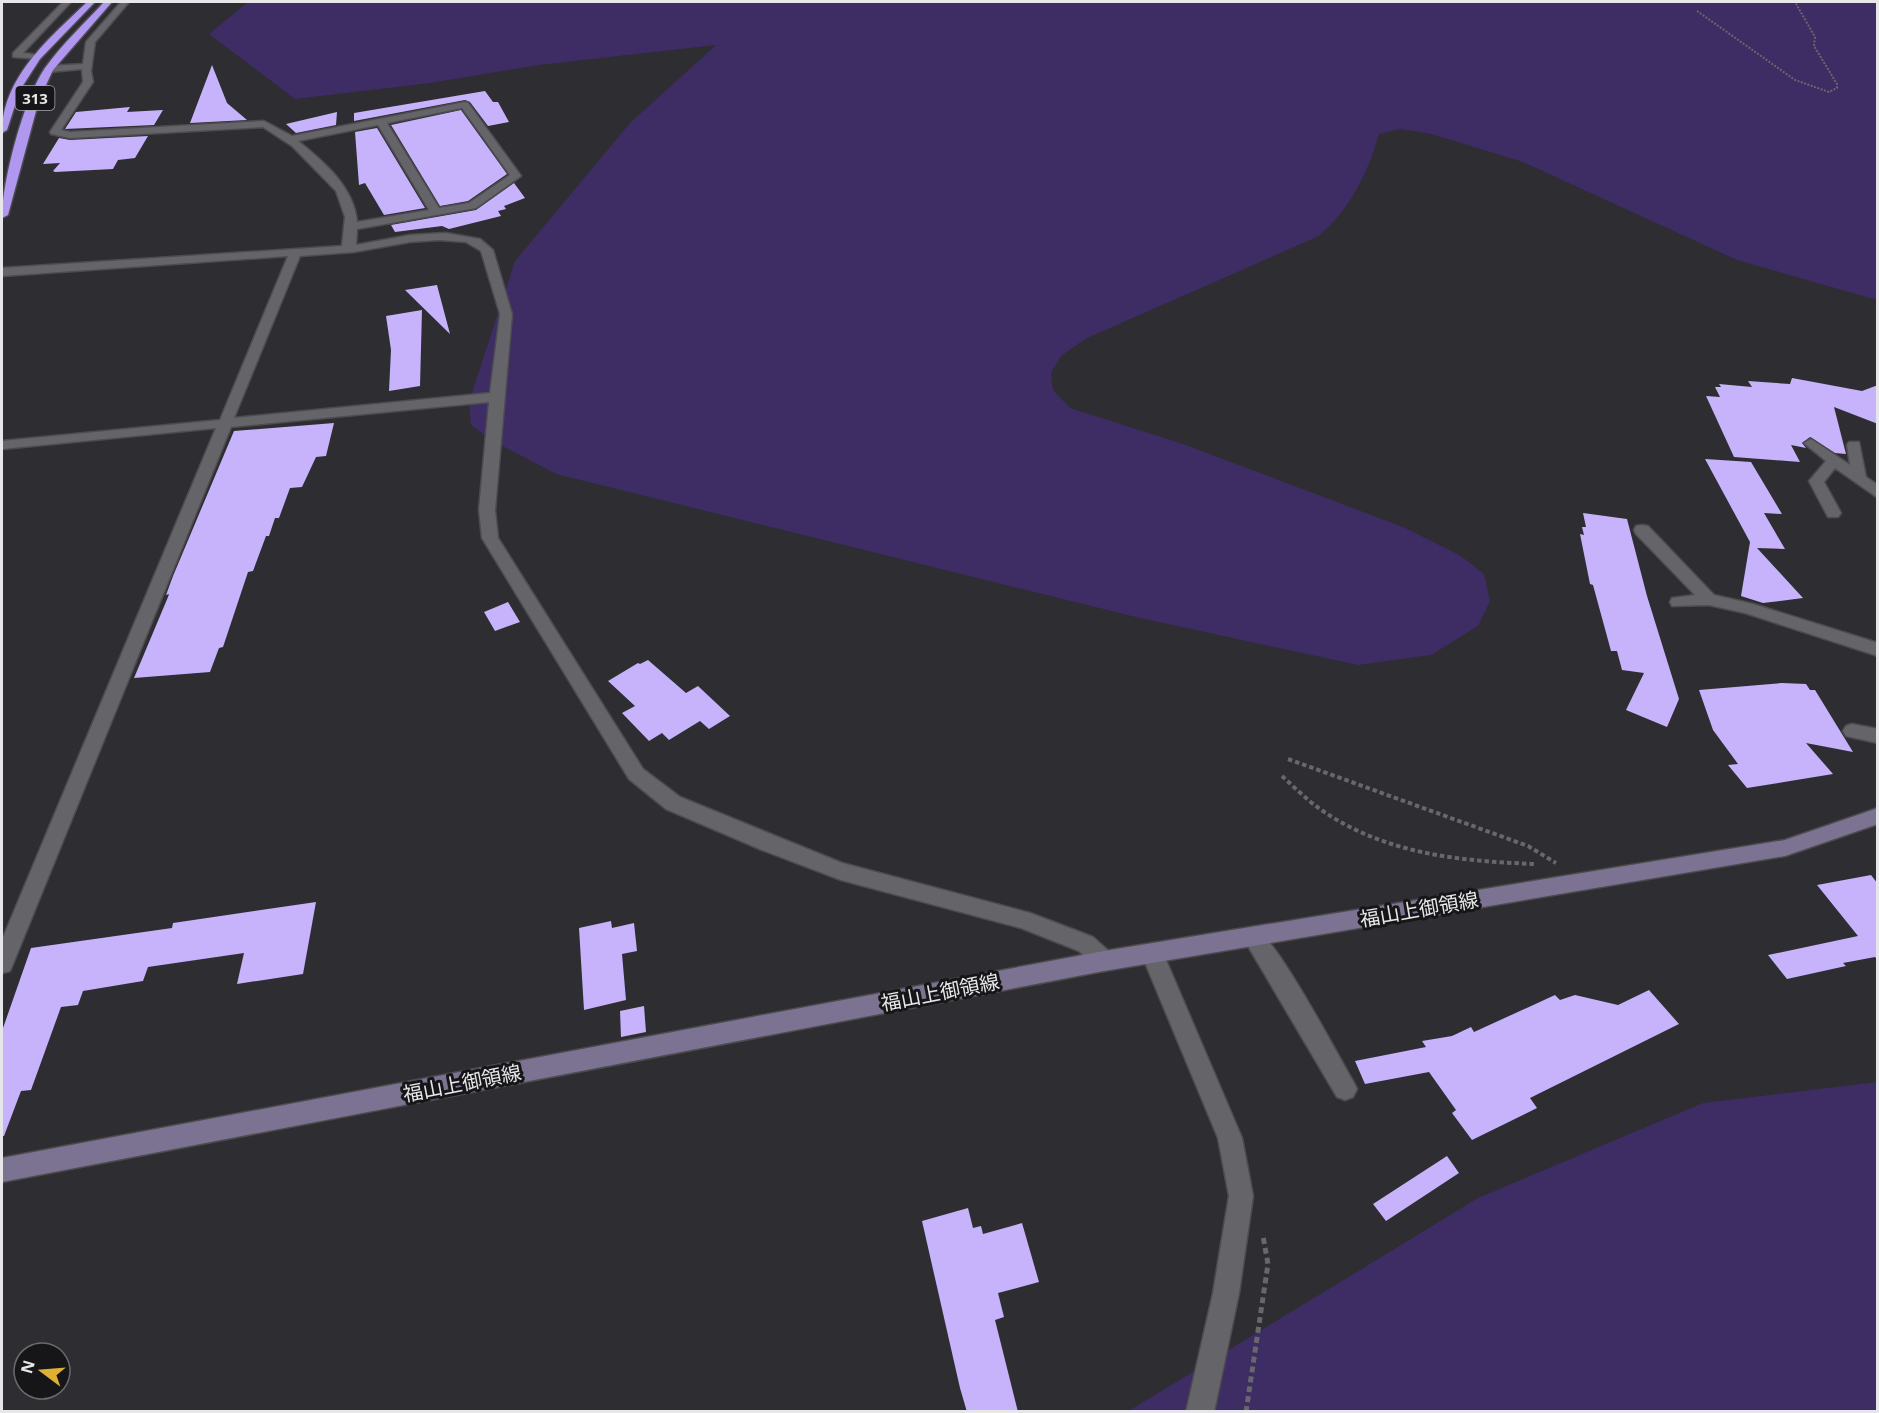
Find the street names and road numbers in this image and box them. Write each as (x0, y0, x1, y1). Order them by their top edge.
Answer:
road number: 313 (15, 86, 54, 110)
street label: 福山上御領線 (1358, 885, 1480, 933)
street label: 福山上御領線 (879, 967, 1001, 1017)
street label: 福山上御領線 (401, 1058, 523, 1108)

